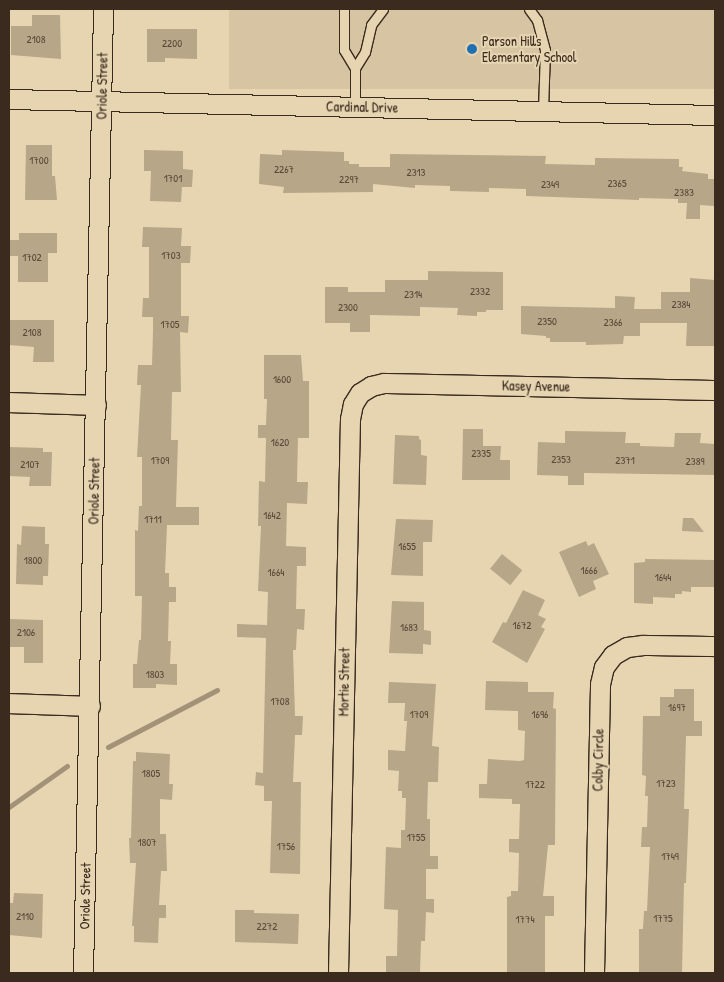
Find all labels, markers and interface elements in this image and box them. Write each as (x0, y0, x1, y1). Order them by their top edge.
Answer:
house number: 2108 (27, 32, 45, 46)
place label: Parson Hills Elementary School (482, 33, 576, 65)
house number: 2200 (162, 36, 182, 50)
marker: Parson Hills Elementary School (466, 43, 478, 55)
street label: Oriole Street (93, 52, 111, 120)
street label: Cardinal Drive (326, 98, 398, 116)
house number: 1700 (29, 153, 49, 167)
house number: 2267 (274, 162, 294, 176)
house number: 2313 (407, 165, 425, 179)
house number: 1701 (164, 171, 182, 185)
house number: 2297 (339, 172, 359, 186)
house number: 2365 (607, 176, 627, 190)
house number: 2349 (541, 177, 559, 191)
house number: 2383 (674, 185, 694, 199)
house number: 1703 (161, 248, 181, 262)
house number: 1702 (22, 250, 42, 264)
house number: 2332 (470, 284, 490, 298)
house number: 2314 (404, 287, 422, 301)
house number: 2384 (672, 297, 690, 311)
house number: 2300 (338, 300, 358, 314)
house number: 2350 (537, 314, 557, 328)
house number: 2366 (604, 315, 622, 329)
house number: 1705 (160, 317, 180, 331)
house number: 2108 (23, 325, 41, 339)
house number: 1600 (273, 372, 291, 386)
street label: Kasey Avenue (502, 377, 570, 395)
house number: 1620 (271, 435, 289, 449)
house number: 2335 (471, 446, 491, 460)
house number: 2353 (551, 452, 571, 466)
house number: 1709 (151, 453, 169, 467)
house number: 2371 (615, 453, 635, 467)
house number: 2389 (686, 454, 704, 468)
house number: 2107 (20, 457, 40, 471)
street label: Oriole Street (85, 457, 103, 525)
house number: 1642 (263, 508, 281, 522)
house number: 1711 (144, 512, 162, 526)
house number: 1655 (398, 539, 416, 553)
house number: 1800 (24, 553, 42, 567)
house number: 1666 (580, 563, 598, 577)
house number: 1664 (268, 565, 284, 579)
house number: 1644 (655, 570, 671, 584)
house number: 1672 (513, 618, 531, 632)
house number: 1683 (400, 620, 418, 634)
house number: 2106 (17, 625, 35, 639)
street label: Mortie Street (335, 648, 353, 716)
house number: 1803 (146, 667, 164, 681)
house number: 1708 (270, 694, 290, 708)
house number: 1697 (668, 700, 686, 714)
house number: 1709 (410, 707, 428, 721)
house number: 1696 (532, 707, 548, 721)
street label: Colby Circle (589, 728, 607, 792)
house number: 1805 (142, 766, 160, 780)
house number: 1723 (656, 776, 676, 790)
house number: 1722 (525, 777, 545, 791)
house number: 1755 (407, 830, 425, 844)
house number: 1807 (137, 835, 157, 849)
house number: 1756 (277, 839, 295, 853)
house number: 1749 (661, 849, 679, 863)
street label: Oriole Street (76, 862, 94, 930)
house number: 2110 (16, 909, 34, 923)
house number: 1775 (653, 911, 673, 925)
house number: 1774 (515, 912, 535, 926)
house number: 2272 (257, 919, 277, 933)

